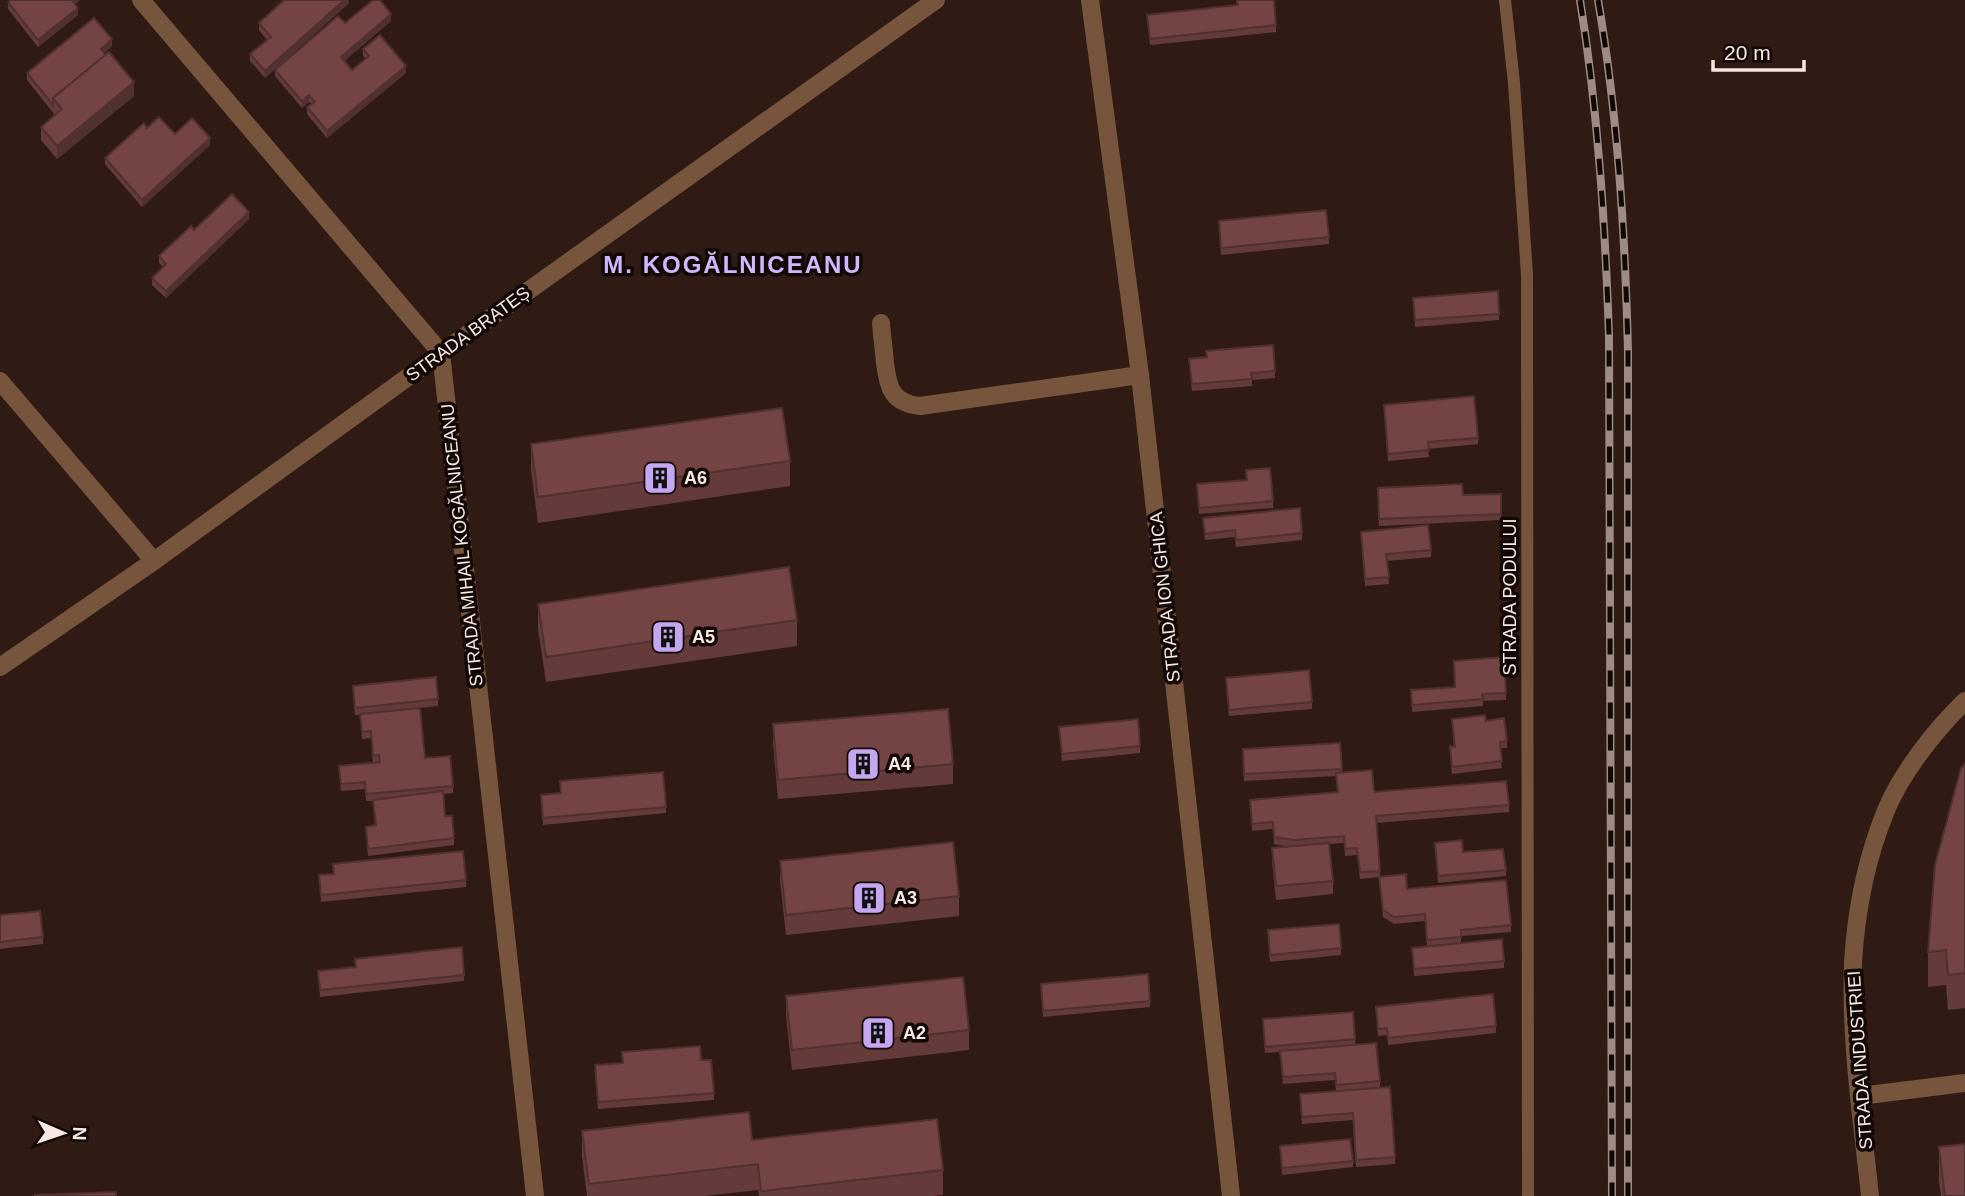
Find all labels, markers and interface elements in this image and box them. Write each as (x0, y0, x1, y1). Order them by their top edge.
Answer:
scale bar (1713, 28, 1804, 72)
text: 20 m (1724, 41, 1771, 64)
district label: M. KOGĂLNICEANU (603, 251, 863, 278)
street label: STRADA BRATEȘ (402, 283, 534, 385)
street label: STRADA MIHAIL KOGĂLNICEANU (437, 403, 487, 687)
building icon: A6 (641, 459, 679, 497)
place label: A6 (684, 468, 707, 488)
street label: STRADA ION GHICA (1146, 511, 1184, 683)
street label: STRADA PODULUI (1500, 518, 1520, 676)
building icon: A5 (649, 618, 687, 656)
place label: A5 (692, 627, 715, 647)
building icon: A4 (844, 745, 882, 783)
place label: A4 (888, 754, 911, 774)
building icon: A3 (850, 879, 888, 917)
place label: A3 (894, 888, 917, 908)
street label: STRADA INDUSTRIEI (1844, 970, 1876, 1150)
building icon: A2 (859, 1014, 897, 1052)
place label: A2 (903, 1023, 926, 1043)
north arrow (28, 1098, 98, 1168)
text: N (69, 1126, 90, 1141)

